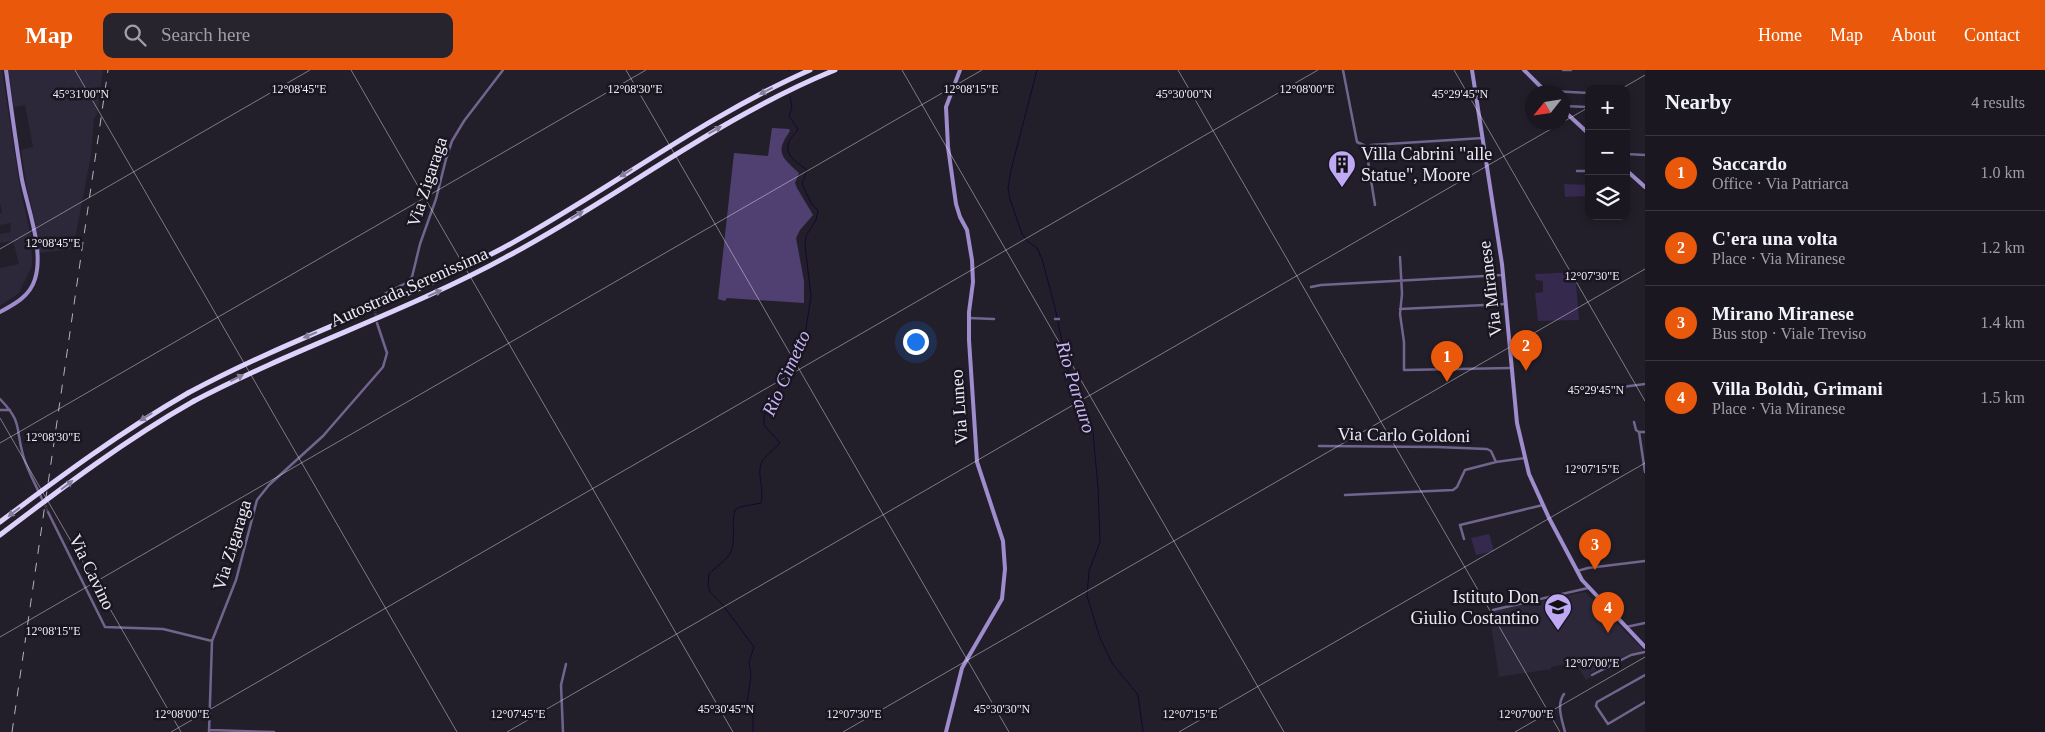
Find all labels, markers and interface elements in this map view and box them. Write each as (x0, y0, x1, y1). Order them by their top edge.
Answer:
search box (103, 13, 453, 58)
icon: search (121, 21, 149, 49)
text: Map (25, 22, 73, 48)
text: Search here (161, 24, 250, 45)
text: Home (1758, 25, 1802, 45)
text: Map (1830, 25, 1863, 45)
text: About (1891, 25, 1936, 45)
text: Contact (1964, 25, 2020, 45)
text: 12°08'45"E (271, 82, 327, 96)
text: 12°08'30"E (607, 82, 663, 96)
text: 12°08'15"E (943, 82, 999, 96)
text: 12°08'00"E (1279, 82, 1335, 96)
north arrow (1525, 85, 1570, 130)
map controls (1585, 85, 1630, 220)
button: + (1585, 85, 1630, 130)
text: 45°31'00"N (53, 87, 110, 101)
one-way arrow (759, 87, 773, 95)
text: 45°30'00"N (1156, 87, 1213, 101)
text: 45°29'45"N (1432, 87, 1489, 101)
text: Nearby (1665, 90, 1732, 114)
text: 4 results (1971, 94, 2025, 111)
one-way arrow (708, 126, 723, 134)
button: − (1585, 130, 1630, 175)
street label: Via Zigaraga (403, 135, 451, 229)
place label: Villa Cabrini "alle Statue", Moore (1361, 144, 1492, 185)
building icon: Villa Cabrini "alle Statue", Moore (1327, 149, 1357, 188)
text: Saccardo (1712, 153, 1787, 174)
text: 1 (1677, 164, 1685, 181)
text: 1.0 km (1981, 164, 2025, 181)
one-way arrow (619, 168, 632, 178)
button: layers (1585, 175, 1630, 220)
text: Office · Via Patriarca (1712, 175, 1849, 192)
one-way arrow (571, 211, 584, 220)
text: C'era una volta (1712, 228, 1838, 249)
text: 12°08'45"E (25, 236, 81, 250)
text: 2 (1677, 239, 1685, 256)
text: 1.2 km (1981, 239, 2025, 256)
street label: Via Miranese (1474, 240, 1506, 338)
street label: Autostrada Serenissima (327, 243, 491, 331)
text: Place · Via Miranese (1712, 250, 1845, 267)
text: 12°07'30"E (1564, 269, 1620, 283)
one-way arrow (428, 288, 442, 296)
text: Mirano Miranese (1712, 303, 1854, 324)
text: 3 (1677, 314, 1685, 331)
text: 1.4 km (1981, 314, 2025, 331)
text: Bus stop · Viale Treviso (1712, 325, 1866, 342)
water label: Rio Cimetto (757, 327, 814, 420)
your location (903, 329, 929, 355)
pin: 2 (1510, 330, 1542, 371)
one-way arrow (303, 331, 317, 339)
water label: Rio Parauro (1052, 338, 1100, 435)
pin: 1 (1431, 341, 1463, 382)
street label: Via Luneo (946, 369, 972, 445)
one-way arrow (230, 374, 245, 383)
text: Villa Boldù, Grimani (1712, 378, 1883, 399)
text: 45°29'45"N (1568, 383, 1625, 397)
text: 4 (1677, 389, 1685, 406)
text: 1.5 km (1981, 389, 2025, 406)
text: Place · Via Miranese (1712, 400, 1845, 417)
one-way arrow (140, 413, 153, 422)
street label: Via Carlo Goldoni (1337, 424, 1471, 446)
text: 12°08'30"E (25, 430, 81, 444)
text: 12°07'15"E (1564, 462, 1620, 476)
one-way arrow (60, 479, 73, 490)
street label: Via Zigaraga (209, 497, 255, 593)
one-way arrow (8, 506, 21, 517)
pin: 3 (1579, 529, 1611, 570)
street label: Via Cavino (65, 531, 119, 613)
place label: Istituto Don Giulio Costantino (1410, 587, 1539, 628)
school or university icon: Istituto Don Giulio Costantino (1543, 592, 1573, 631)
pin: 4 (1592, 592, 1624, 633)
text: 12°08'15"E (25, 624, 81, 638)
text: 12°07'00"E (1564, 656, 1620, 670)
text: 45°30'45"N (698, 702, 755, 716)
text: 45°30'30"N (974, 702, 1031, 716)
text: 12°08'00"E (154, 707, 210, 721)
text: 12°07'45"E (490, 707, 546, 721)
text: 12°07'30"E (826, 707, 882, 721)
text: 12°07'15"E (1162, 707, 1218, 721)
text: 12°07'00"E (1498, 707, 1554, 721)

